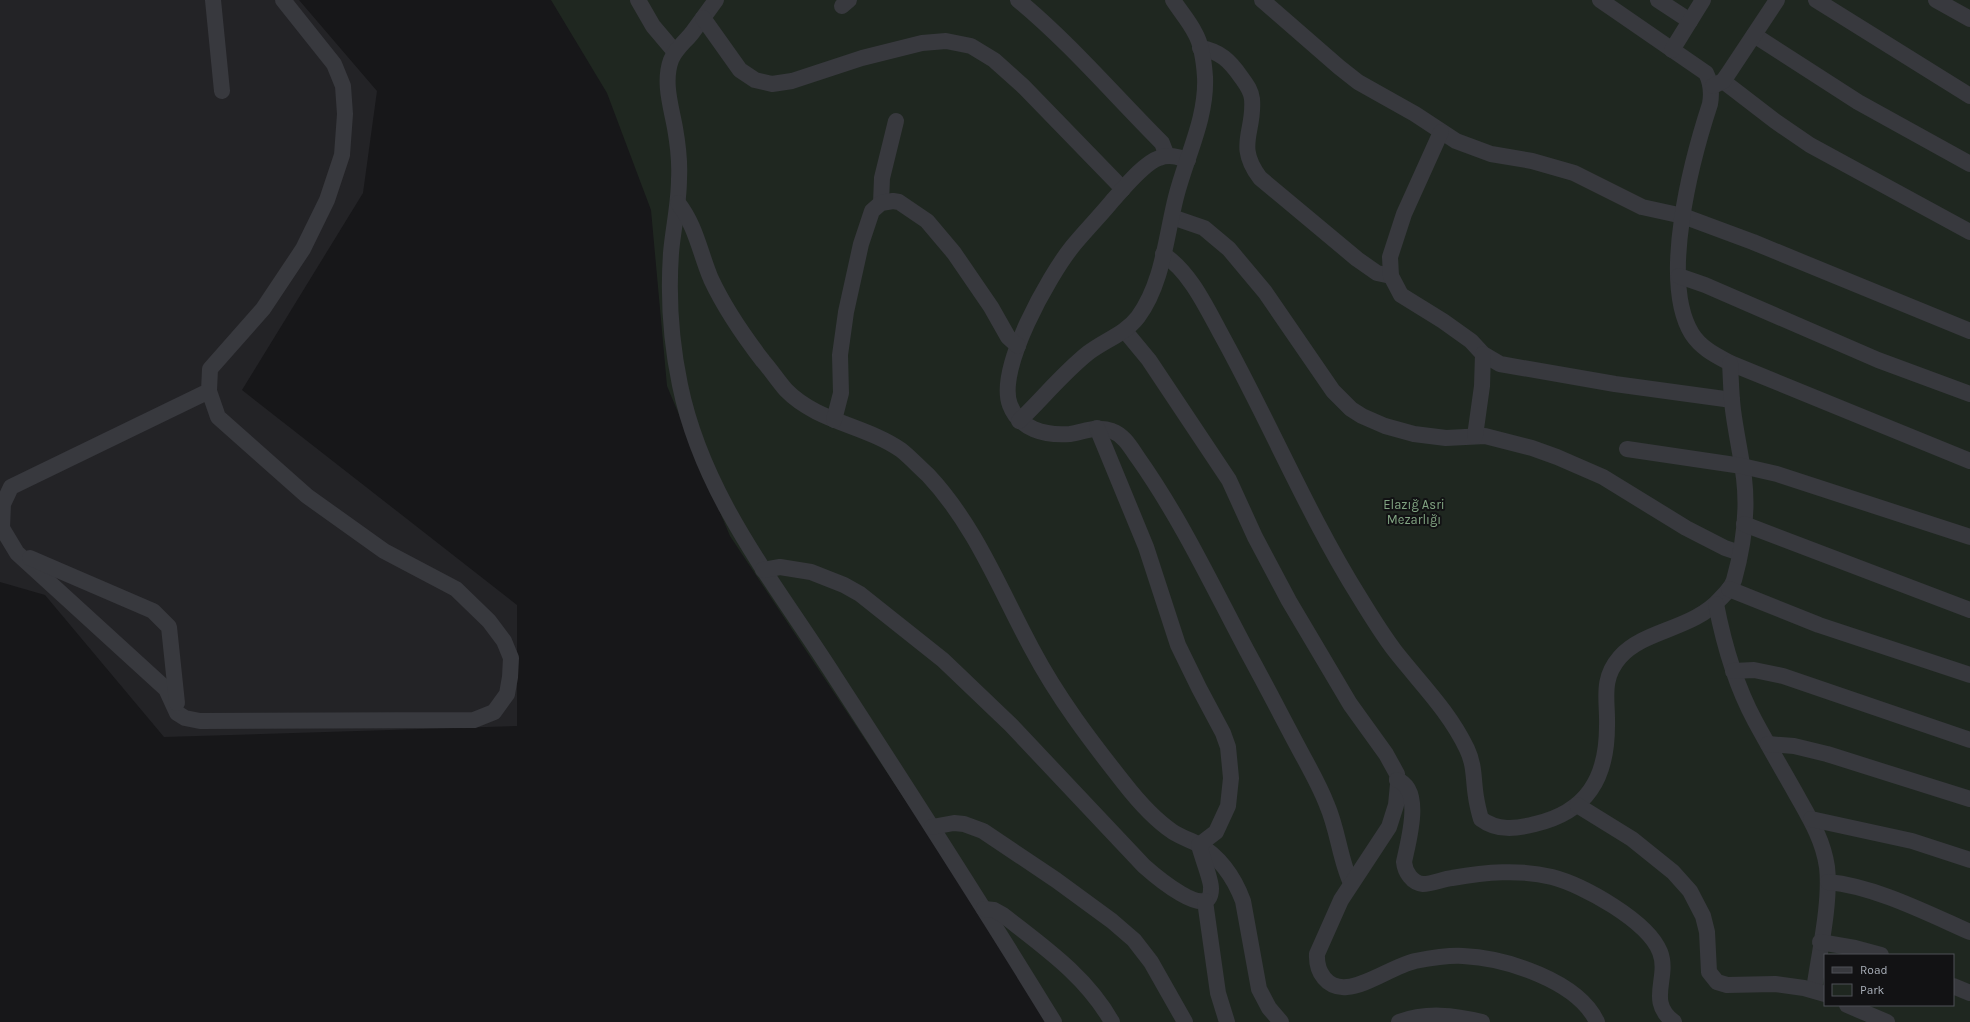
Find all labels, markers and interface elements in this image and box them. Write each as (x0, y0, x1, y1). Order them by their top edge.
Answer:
park label: Elazığ Asri Mezarlığı (1383, 497, 1445, 527)
legend (1824, 954, 1954, 1006)
text: Road (1860, 963, 1888, 977)
text: Park (1860, 983, 1885, 997)

